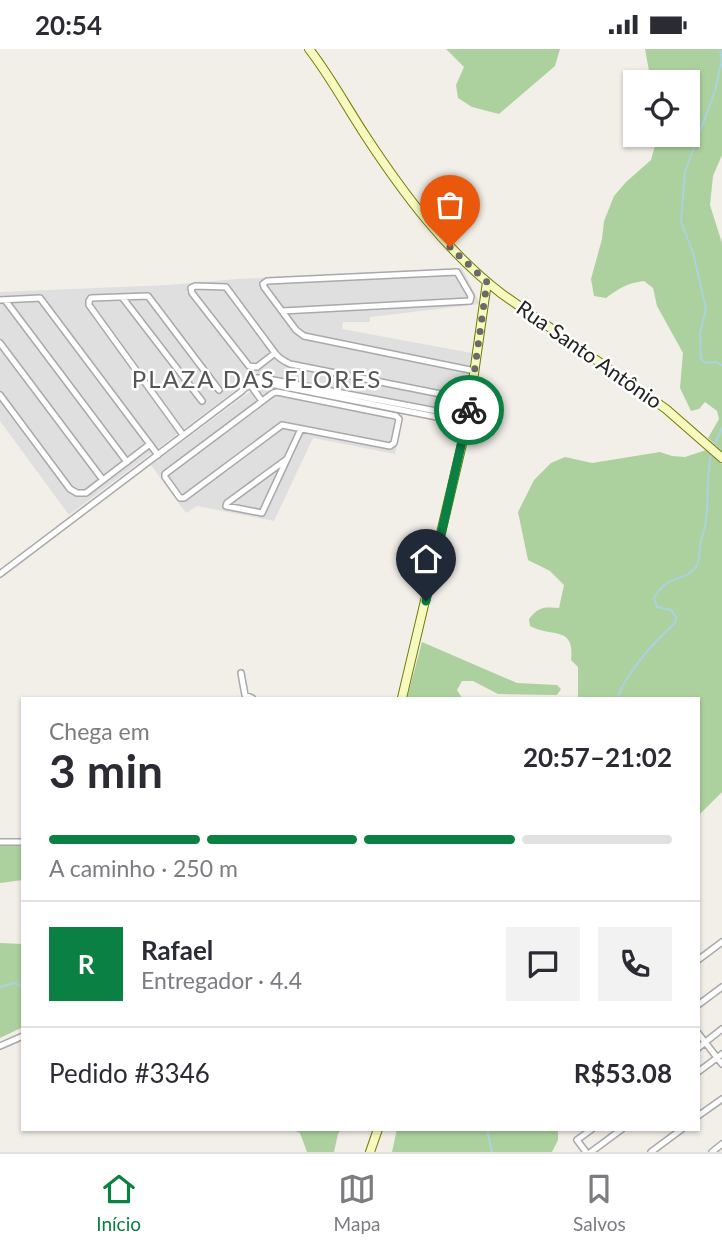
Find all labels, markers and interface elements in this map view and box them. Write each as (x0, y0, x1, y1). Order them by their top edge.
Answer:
text: 20:54 (35, 9, 102, 41)
map controls (623, 70, 700, 147)
button: locate (623, 70, 700, 147)
pin (420, 175, 480, 247)
icon: bag (431, 186, 469, 224)
street label: Rua Santo Antônio (513, 294, 667, 413)
district label: PLAZA DAS FLORES (132, 364, 382, 393)
courier (434, 375, 504, 445)
icon: bike (450, 391, 488, 429)
pin (396, 529, 456, 601)
icon: home (407, 540, 445, 578)
text: Chega em (49, 717, 150, 745)
text: 20:57–21:02 (523, 741, 672, 773)
text: 3 min (49, 743, 163, 798)
text: A caminho · 250 m (49, 854, 238, 882)
button: chat (506, 927, 580, 1001)
button: phone (598, 927, 672, 1001)
text: Rafael (141, 934, 213, 966)
text: R (78, 948, 94, 980)
text: Entregador · 4.4 (141, 966, 302, 994)
text: Pedido #3346 (49, 1057, 210, 1089)
text: R$53.08 (574, 1057, 672, 1089)
tab: Início (96, 1170, 141, 1235)
tab: Mapa (334, 1170, 381, 1235)
tab: Salvos (573, 1170, 626, 1235)

